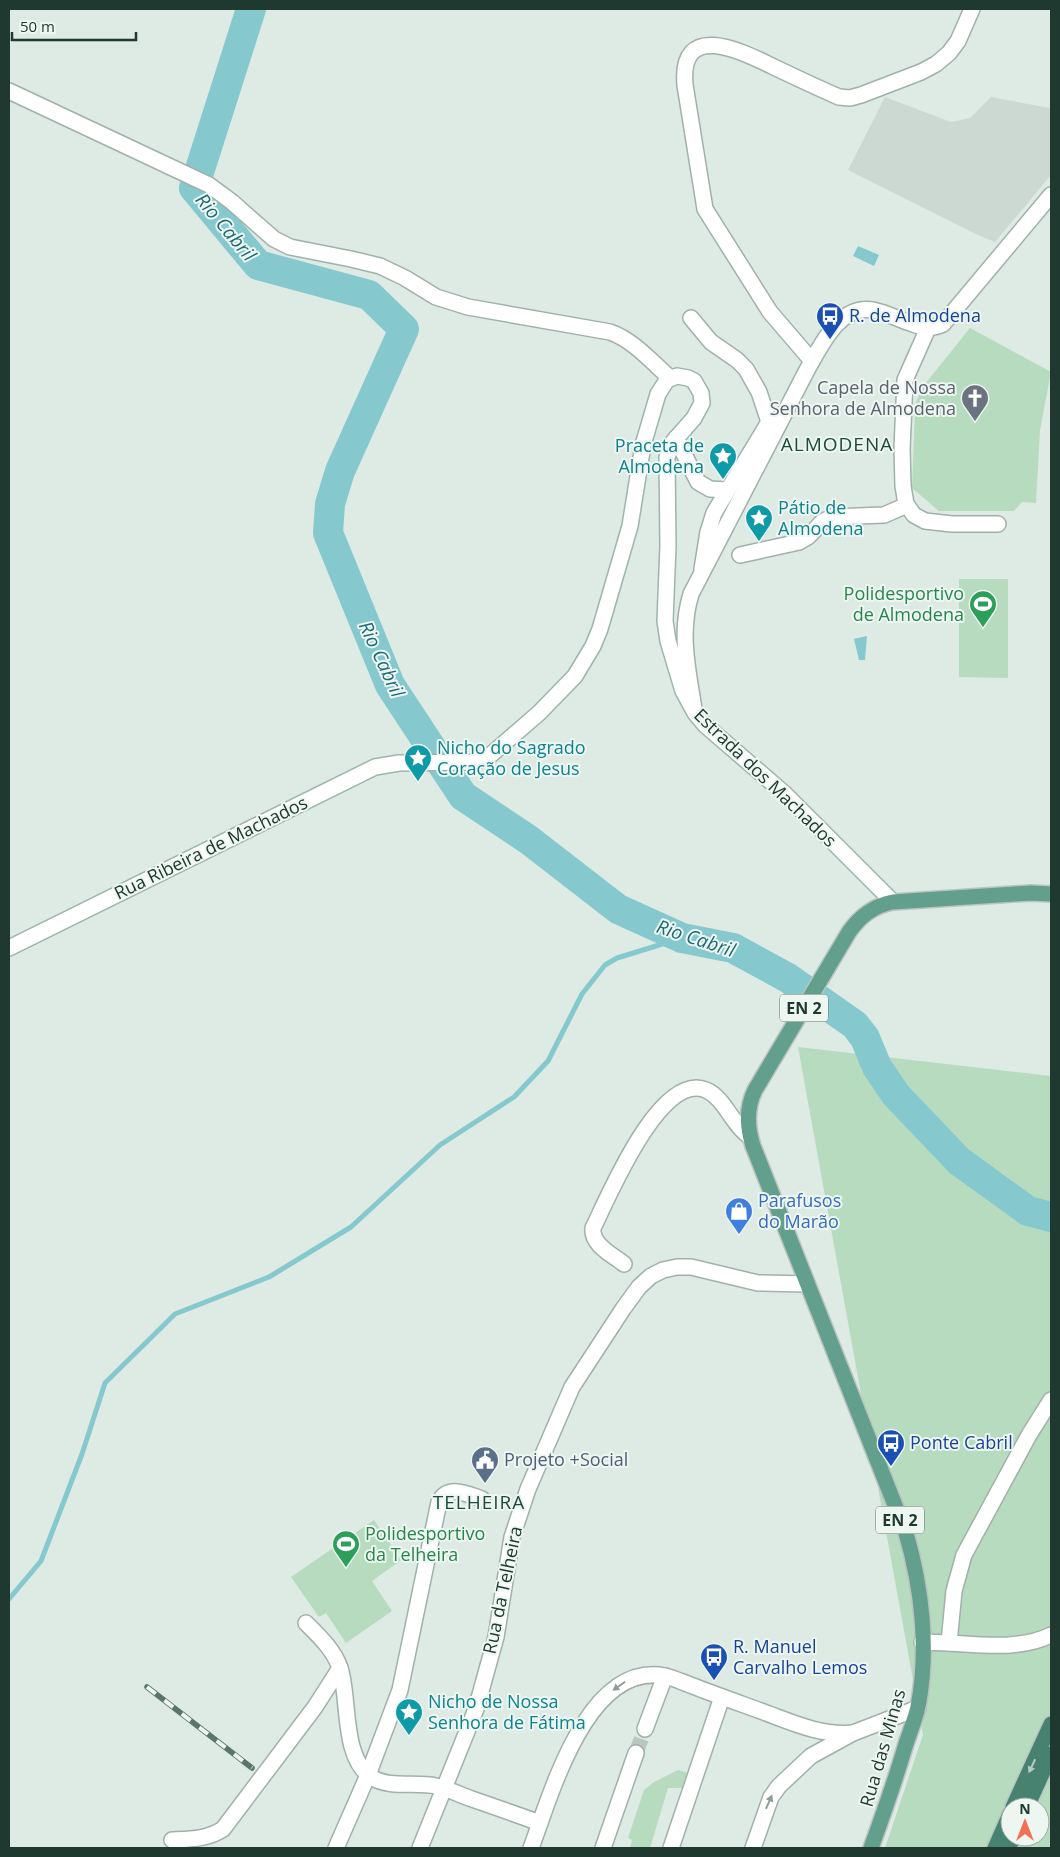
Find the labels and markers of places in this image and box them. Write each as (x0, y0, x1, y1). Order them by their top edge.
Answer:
bus stop icon: R. de Almodena (815, 301, 845, 340)
place label: R. de Almodena (849, 303, 981, 327)
place label: Capela de Nossa Senhora de Almodena (770, 375, 956, 420)
church icon: Capela de Nossa Senhora de Almodena (960, 383, 990, 422)
place label: Praceta de Almodena (615, 433, 704, 478)
place icon: Praceta de Almodena (708, 441, 738, 480)
place label: Pátio de Almodena (778, 495, 864, 540)
place icon: Pátio de Almodena (744, 503, 774, 542)
place label: Polidesportivo de Almodena (844, 581, 964, 626)
sports icon: Polidesportivo de Almodena (968, 589, 998, 628)
place label: Nicho do Sagrado Coração de Jesus (437, 735, 586, 780)
place icon: Nicho do Sagrado Coração de Jesus (403, 743, 433, 782)
place label: Parafusos do Marão (758, 1188, 841, 1233)
shop icon: Parafusos do Marão (724, 1196, 754, 1235)
bus stop icon: Ponte Cabril (876, 1428, 906, 1467)
place label: Ponte Cabril (910, 1430, 1013, 1454)
public building icon: Projeto +Social (470, 1445, 500, 1484)
place label: Projeto +Social (504, 1447, 628, 1471)
place label: Polidesportivo da Telheira (365, 1521, 485, 1566)
sports icon: Polidesportivo da Telheira (331, 1529, 361, 1568)
place label: R. Manuel Carvalho Lemos (733, 1634, 867, 1679)
bus stop icon: R. Manuel Carvalho Lemos (699, 1642, 729, 1681)
place label: Nicho de Nossa Senhora de Fátima (428, 1689, 586, 1734)
place icon: Nicho de Nossa Senhora de Fátima (394, 1697, 424, 1736)

